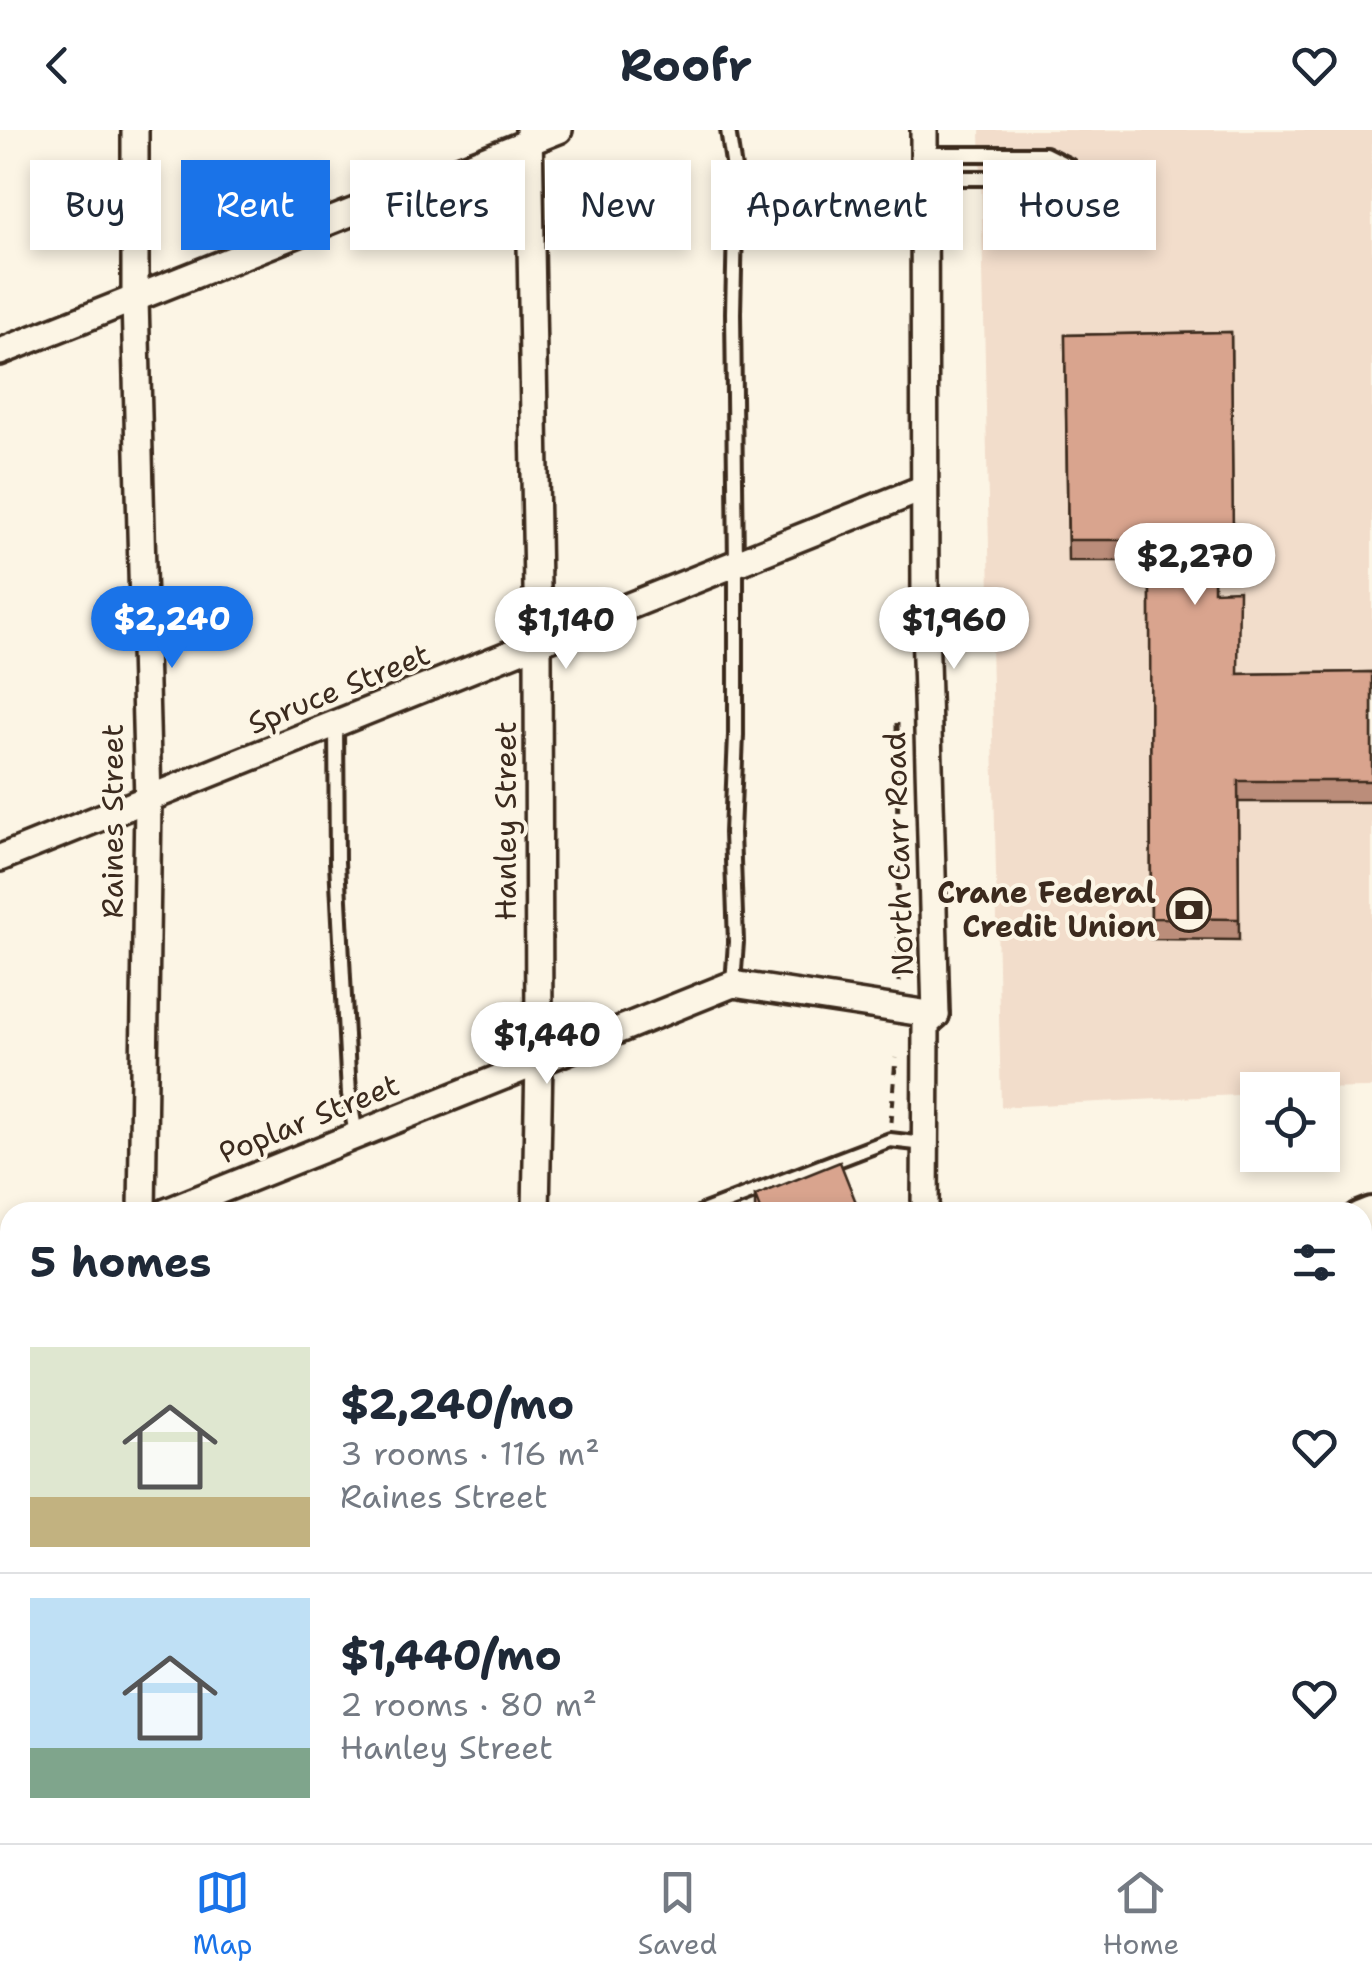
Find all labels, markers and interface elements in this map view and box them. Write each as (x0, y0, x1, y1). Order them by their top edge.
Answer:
text: Roofr (620, 35, 752, 95)
icon: back (30, 38, 85, 93)
icon: heart (1287, 38, 1342, 93)
chip: Buy (30, 160, 161, 250)
chip: Rent (181, 160, 330, 250)
chip: Filters (350, 160, 525, 250)
chip: New (545, 160, 691, 250)
chip: Apartment (711, 160, 963, 250)
chip: House (983, 160, 1156, 250)
pin: $2,270 (1114, 523, 1276, 608)
text: $2,270 (1136, 534, 1254, 577)
pin: $2,240 (91, 586, 253, 671)
pin: $1,140 (485, 587, 647, 672)
pin: $1,960 (873, 587, 1035, 672)
text: $2,240 (113, 597, 231, 640)
text: $1,140 (517, 598, 615, 641)
text: $1,960 (901, 598, 1007, 641)
street label: Spruce Street (242, 633, 436, 744)
street label: Hanley Street (485, 721, 526, 921)
street label: Raines Street (92, 724, 133, 918)
street label: North Carr Road (874, 731, 923, 977)
place label: Crane Federal Credit Union (937, 872, 1156, 947)
bank icon: Crane Federal Credit Union (1166, 887, 1212, 933)
pin: $1,440 (466, 1002, 628, 1087)
text: $1,440 (493, 1013, 601, 1056)
street label: Poplar Street (213, 1064, 405, 1173)
map controls (1240, 1072, 1340, 1172)
button: locate (1240, 1072, 1340, 1172)
text: 5 homes (30, 1234, 211, 1290)
icon: filters (1287, 1235, 1342, 1290)
text: $2,240/mo (340, 1376, 574, 1432)
icon: home (110, 1387, 230, 1507)
icon: heart (1287, 1420, 1342, 1475)
text: 3 rooms · 116 m² (340, 1432, 600, 1475)
text: Raines Street (340, 1475, 548, 1518)
text: $1,440/mo (340, 1627, 562, 1683)
icon: home (110, 1638, 230, 1758)
icon: heart (1287, 1671, 1342, 1726)
text: 2 rooms · 80 m² (340, 1683, 597, 1726)
text: Hanley Street (340, 1726, 553, 1769)
tab: Map (193, 1865, 253, 1963)
tab: Saved (638, 1865, 717, 1963)
tab: Home (1102, 1865, 1179, 1963)

